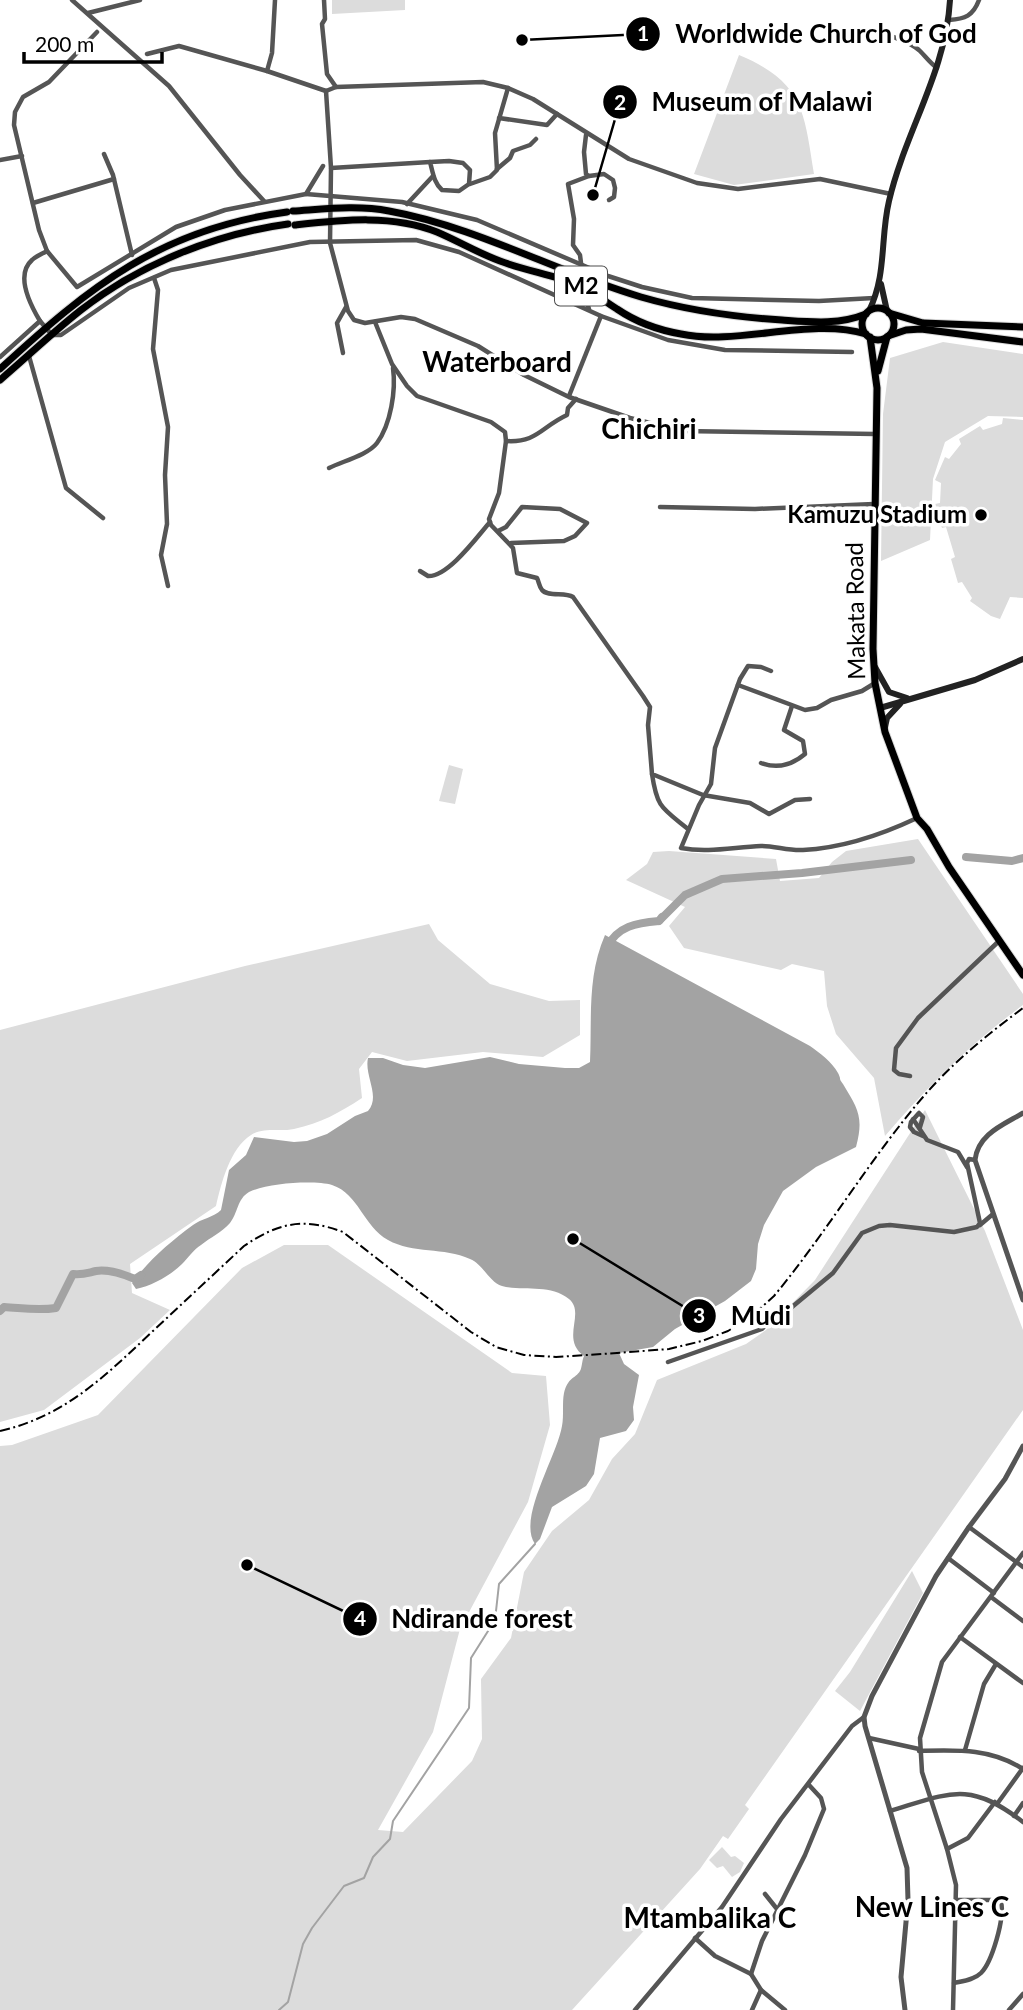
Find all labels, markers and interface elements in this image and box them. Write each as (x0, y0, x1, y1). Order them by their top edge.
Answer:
callout: Worldwide Church of God (625, 10, 991, 57)
text: Worldwide Church of God (675, 17, 977, 49)
text: 1 (637, 20, 649, 45)
scale bar (24, 21, 163, 65)
text: 200 m (35, 31, 94, 56)
callout: Museum of Malawi (602, 79, 887, 126)
text: Museum of Malawi (651, 85, 873, 117)
text: 2 (614, 89, 626, 114)
road number: M2 (555, 266, 607, 306)
district label: Waterboard (422, 344, 572, 378)
district label: Chichiri (601, 411, 697, 445)
place label: Kamuzu Stadium (787, 499, 967, 528)
marker: Kamuzu Stadium (973, 507, 989, 523)
street label: Makata Road (839, 542, 870, 680)
callout: Mudi (682, 1292, 805, 1339)
text: Mudi (731, 1299, 791, 1331)
text: 3 (693, 1302, 705, 1327)
callout: Ndirande forest (343, 1595, 587, 1642)
text: Ndirande forest (391, 1602, 573, 1634)
text: 4 (354, 1605, 366, 1630)
district label: New Lines C (855, 1889, 1010, 1923)
district label: Mtambalika C (624, 1900, 797, 1934)

